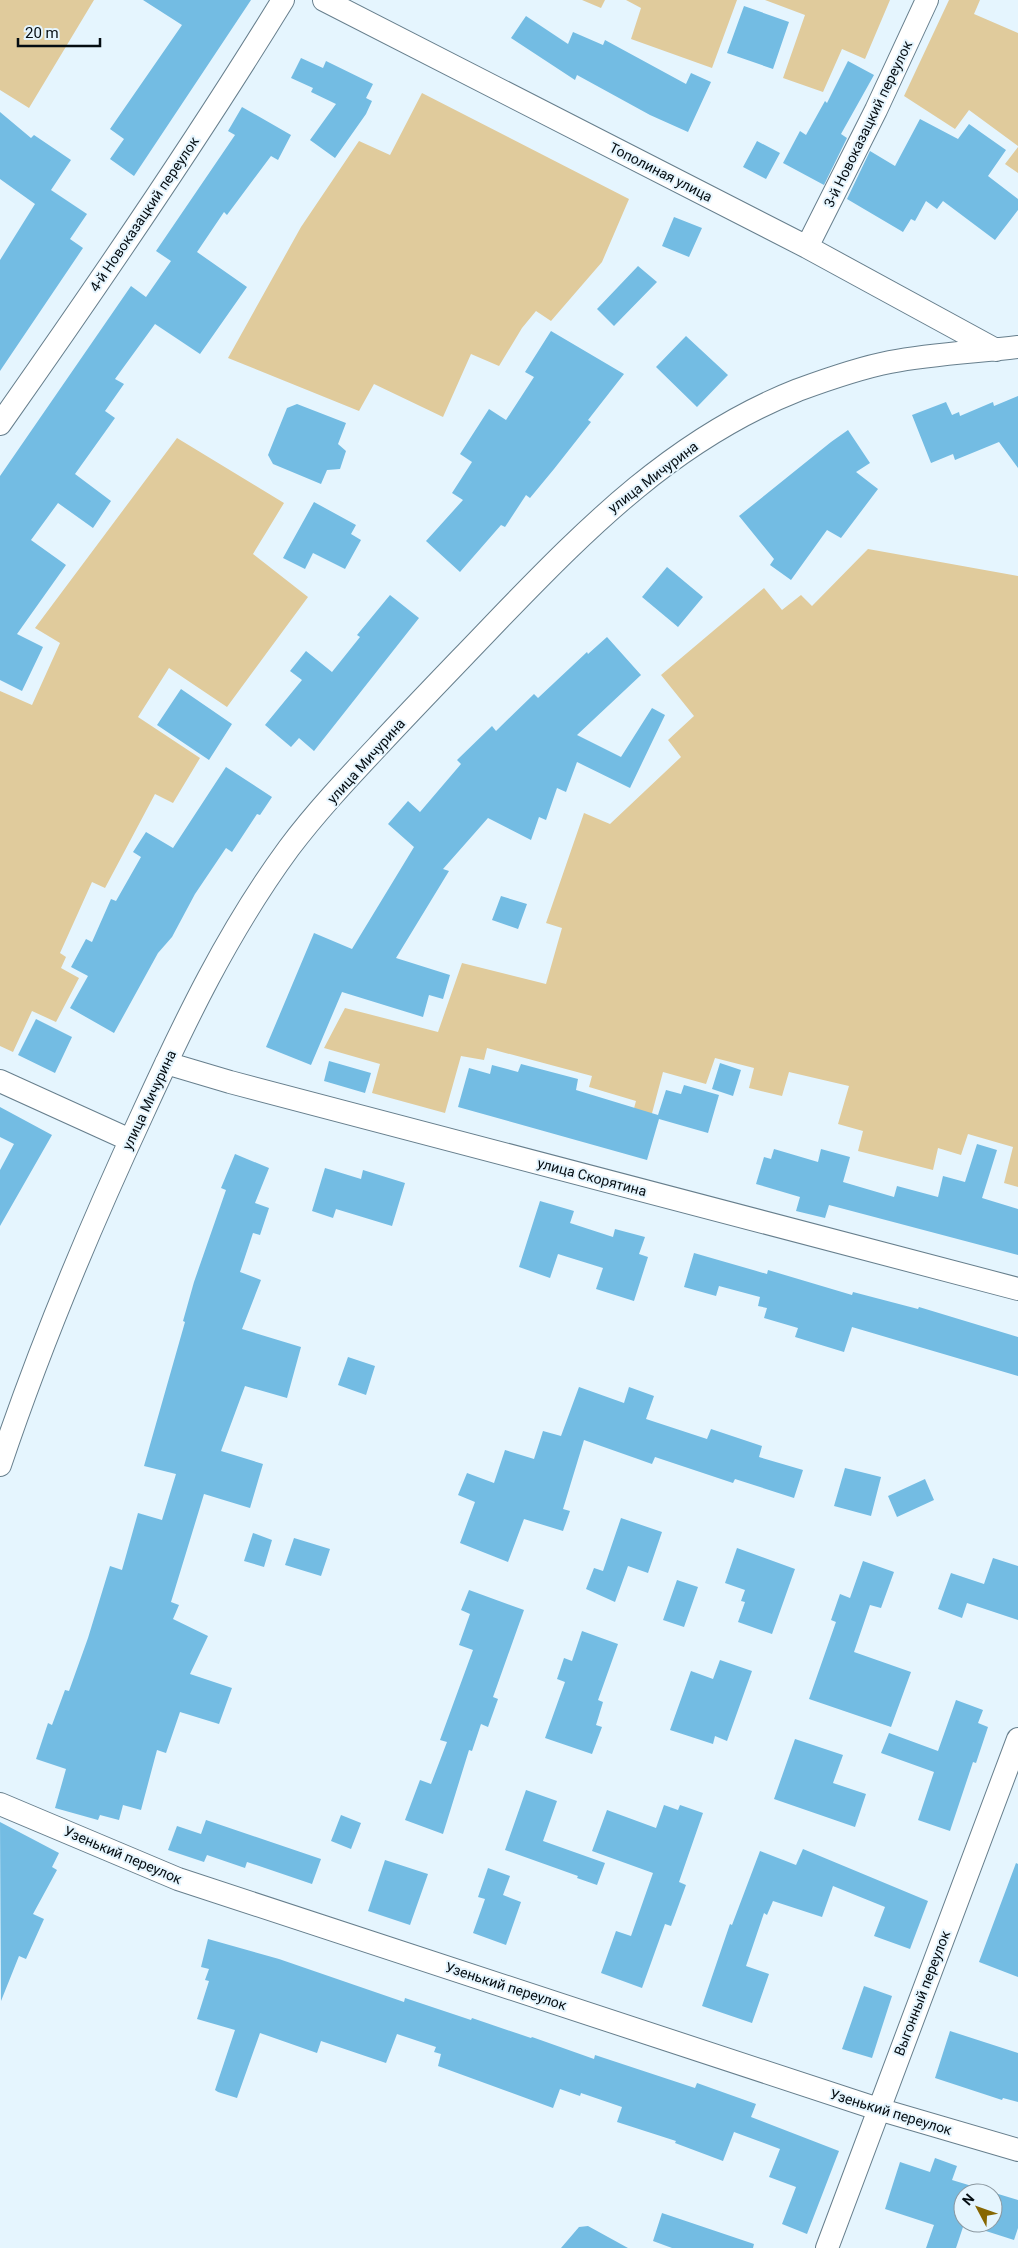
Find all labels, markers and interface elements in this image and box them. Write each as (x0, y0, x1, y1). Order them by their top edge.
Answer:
scale bar (18, 15, 100, 47)
text: 20 m (25, 24, 59, 42)
street label: 3-й Новоказацкий переулок (821, 38, 916, 210)
street label: 4-й Новоказацкий переулок (86, 133, 202, 294)
street label: Тополиная улица (607, 139, 715, 205)
street label: улица Мичурина (605, 438, 701, 516)
street label: улица Мичурина (324, 715, 408, 807)
street label: улица Мичурина (119, 1048, 179, 1152)
street label: улица Скорятина (536, 1155, 648, 1199)
street label: Узенький переулок (62, 1823, 185, 1887)
street label: Выгонный переулок (891, 1928, 953, 2058)
street label: Узенький переулок (443, 1959, 569, 2013)
street label: Узенький переулок (828, 2086, 954, 2138)
north arrow (953, 2183, 1003, 2233)
text: N (959, 2190, 977, 2208)

